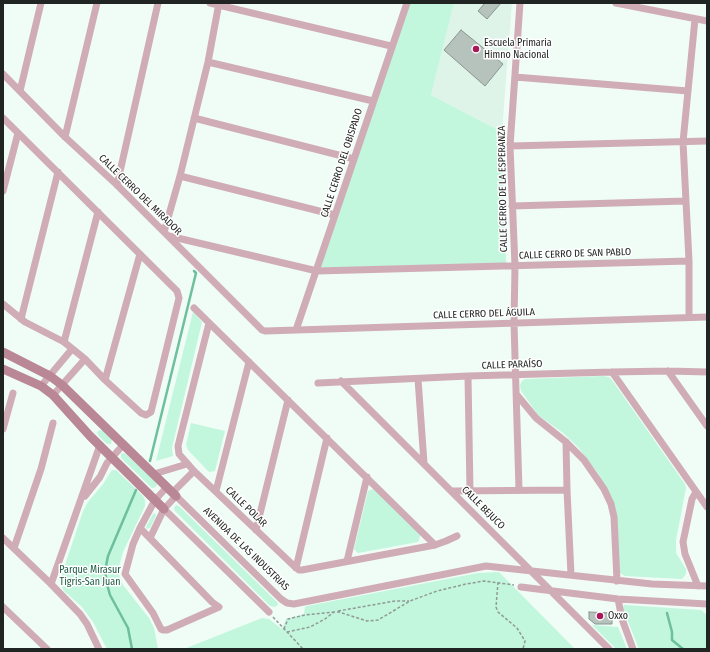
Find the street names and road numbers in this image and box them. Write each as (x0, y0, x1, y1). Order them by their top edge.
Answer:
street label: CALLE CERRO DEL OBISPADO (319, 107, 365, 219)
street label: CALLE CERRO DE LA ESPERANZA (496, 126, 510, 252)
street label: CALLE CERRO DEL MIRADOR (96, 152, 184, 238)
street label: CALLE CERRO DE SAN PABLO (519, 246, 631, 262)
street label: CALLE CERRO DEL ÁGUILA (433, 306, 535, 322)
street label: CALLE PARAÍSO (481, 358, 543, 372)
street label: CALLE POLAR (223, 484, 269, 530)
street label: CALLE BEJUCO (459, 484, 507, 532)
street label: AVENIDA DE LAS INDUSTRIAS (201, 505, 291, 593)

